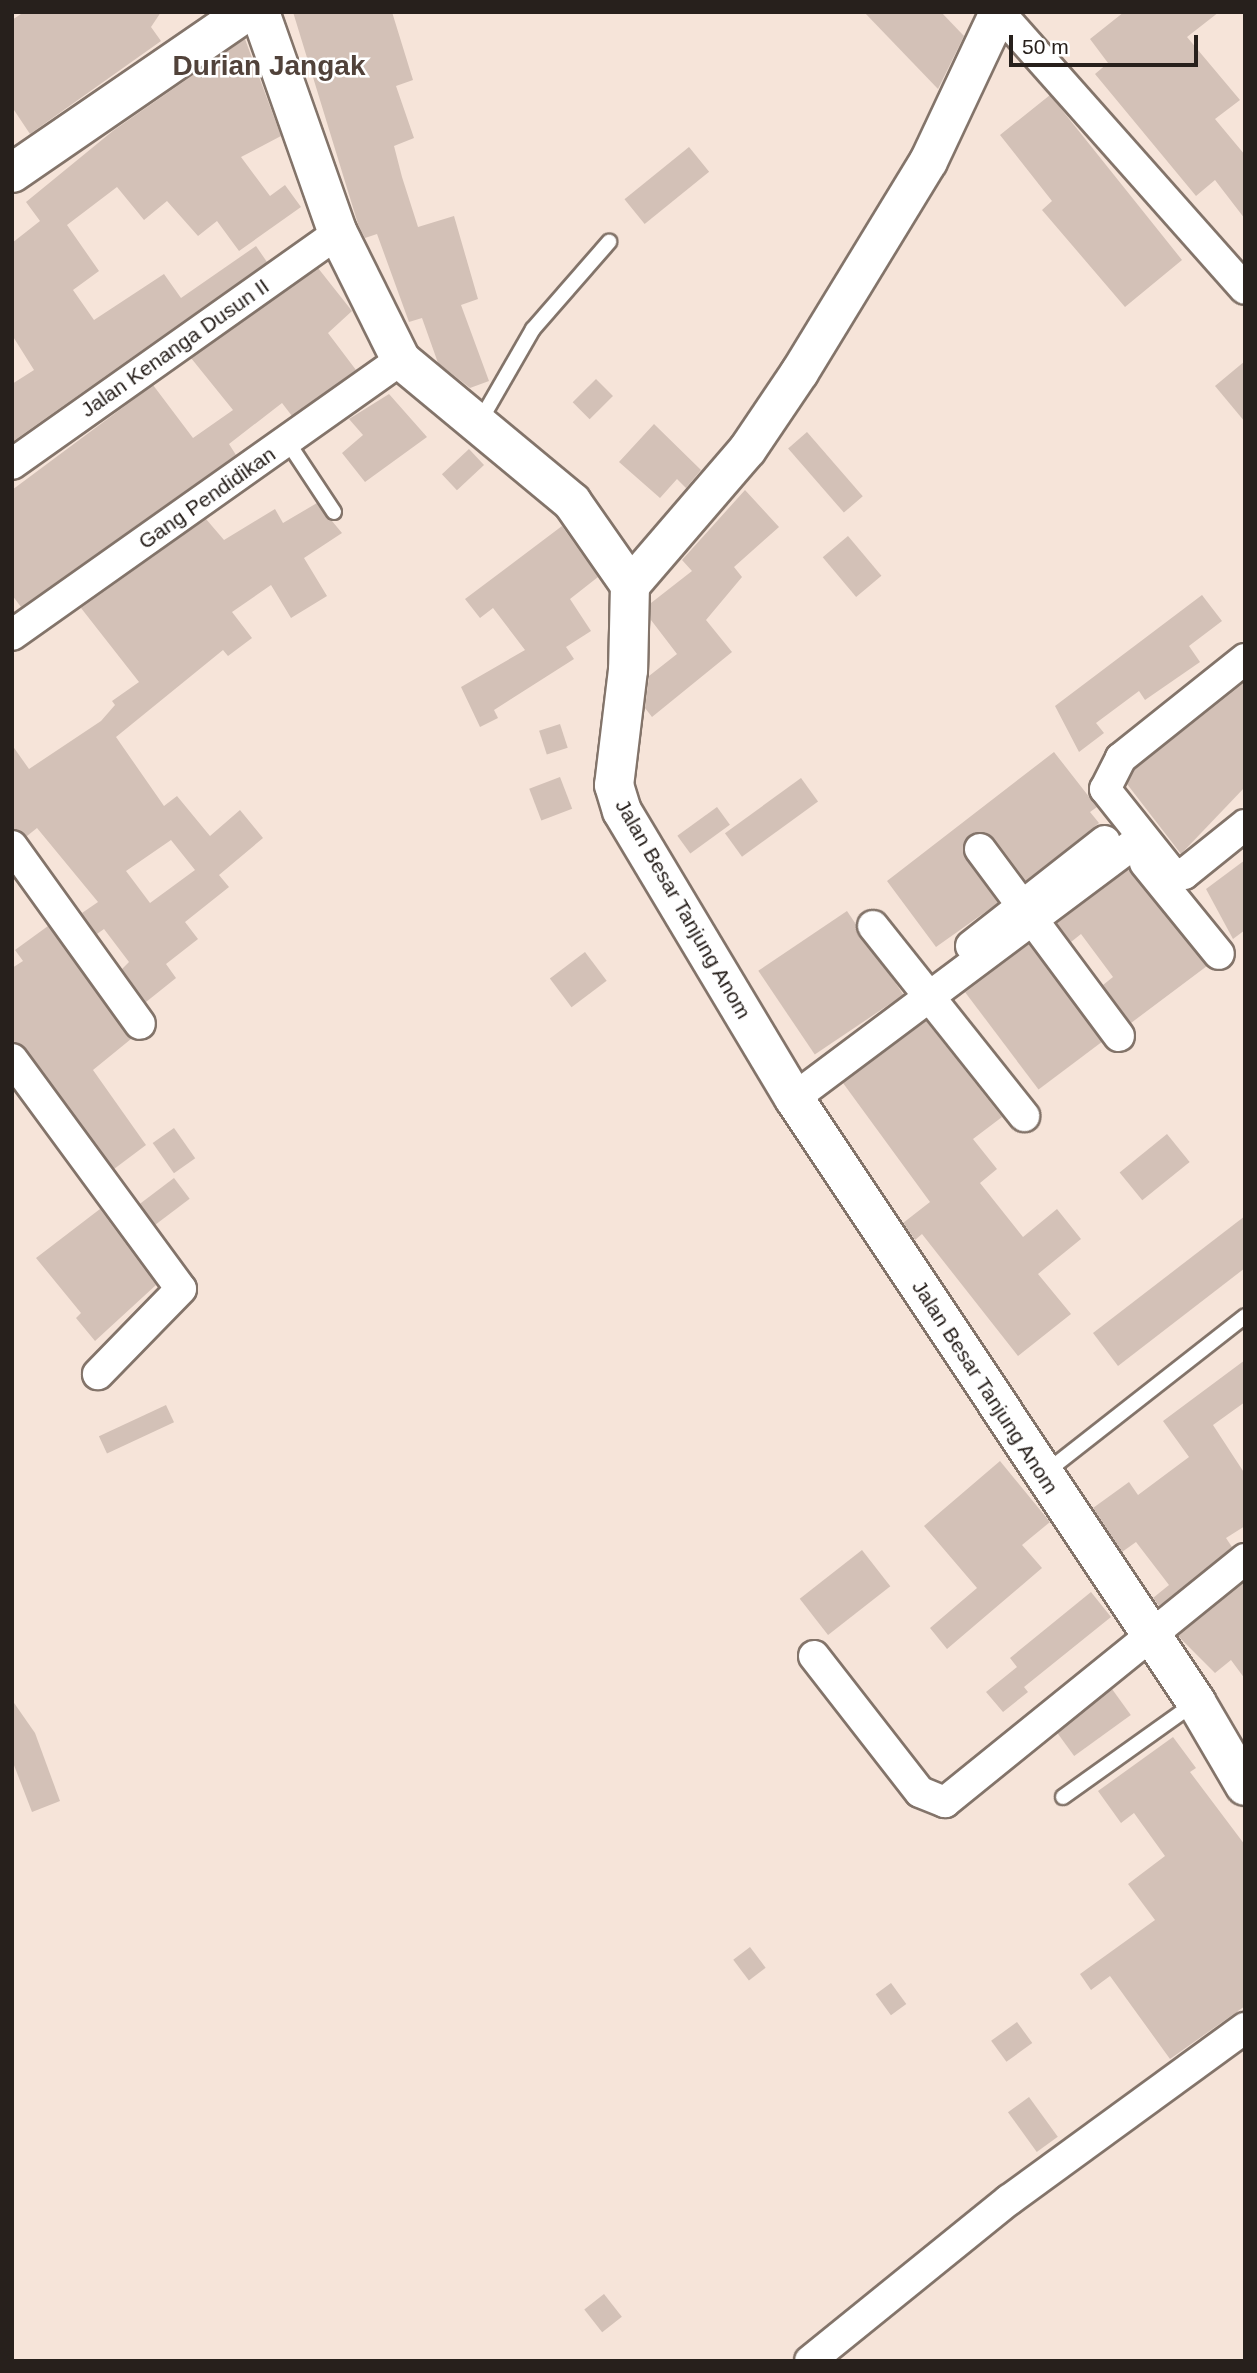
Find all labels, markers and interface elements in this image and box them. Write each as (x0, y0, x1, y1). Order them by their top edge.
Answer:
scale bar (1012, 21, 1201, 65)
text: 50 m (1022, 35, 1069, 58)
district label: Durian Jangak (173, 49, 365, 83)
street label: Jalan Kenanga Dusun II (76, 273, 274, 423)
street label: Gang Pendidikan (134, 441, 280, 555)
street label: Jalan Besar Tanjung Anom (609, 794, 757, 1024)
street label: Jalan Besar Tanjung Anom (906, 1275, 1064, 1499)

